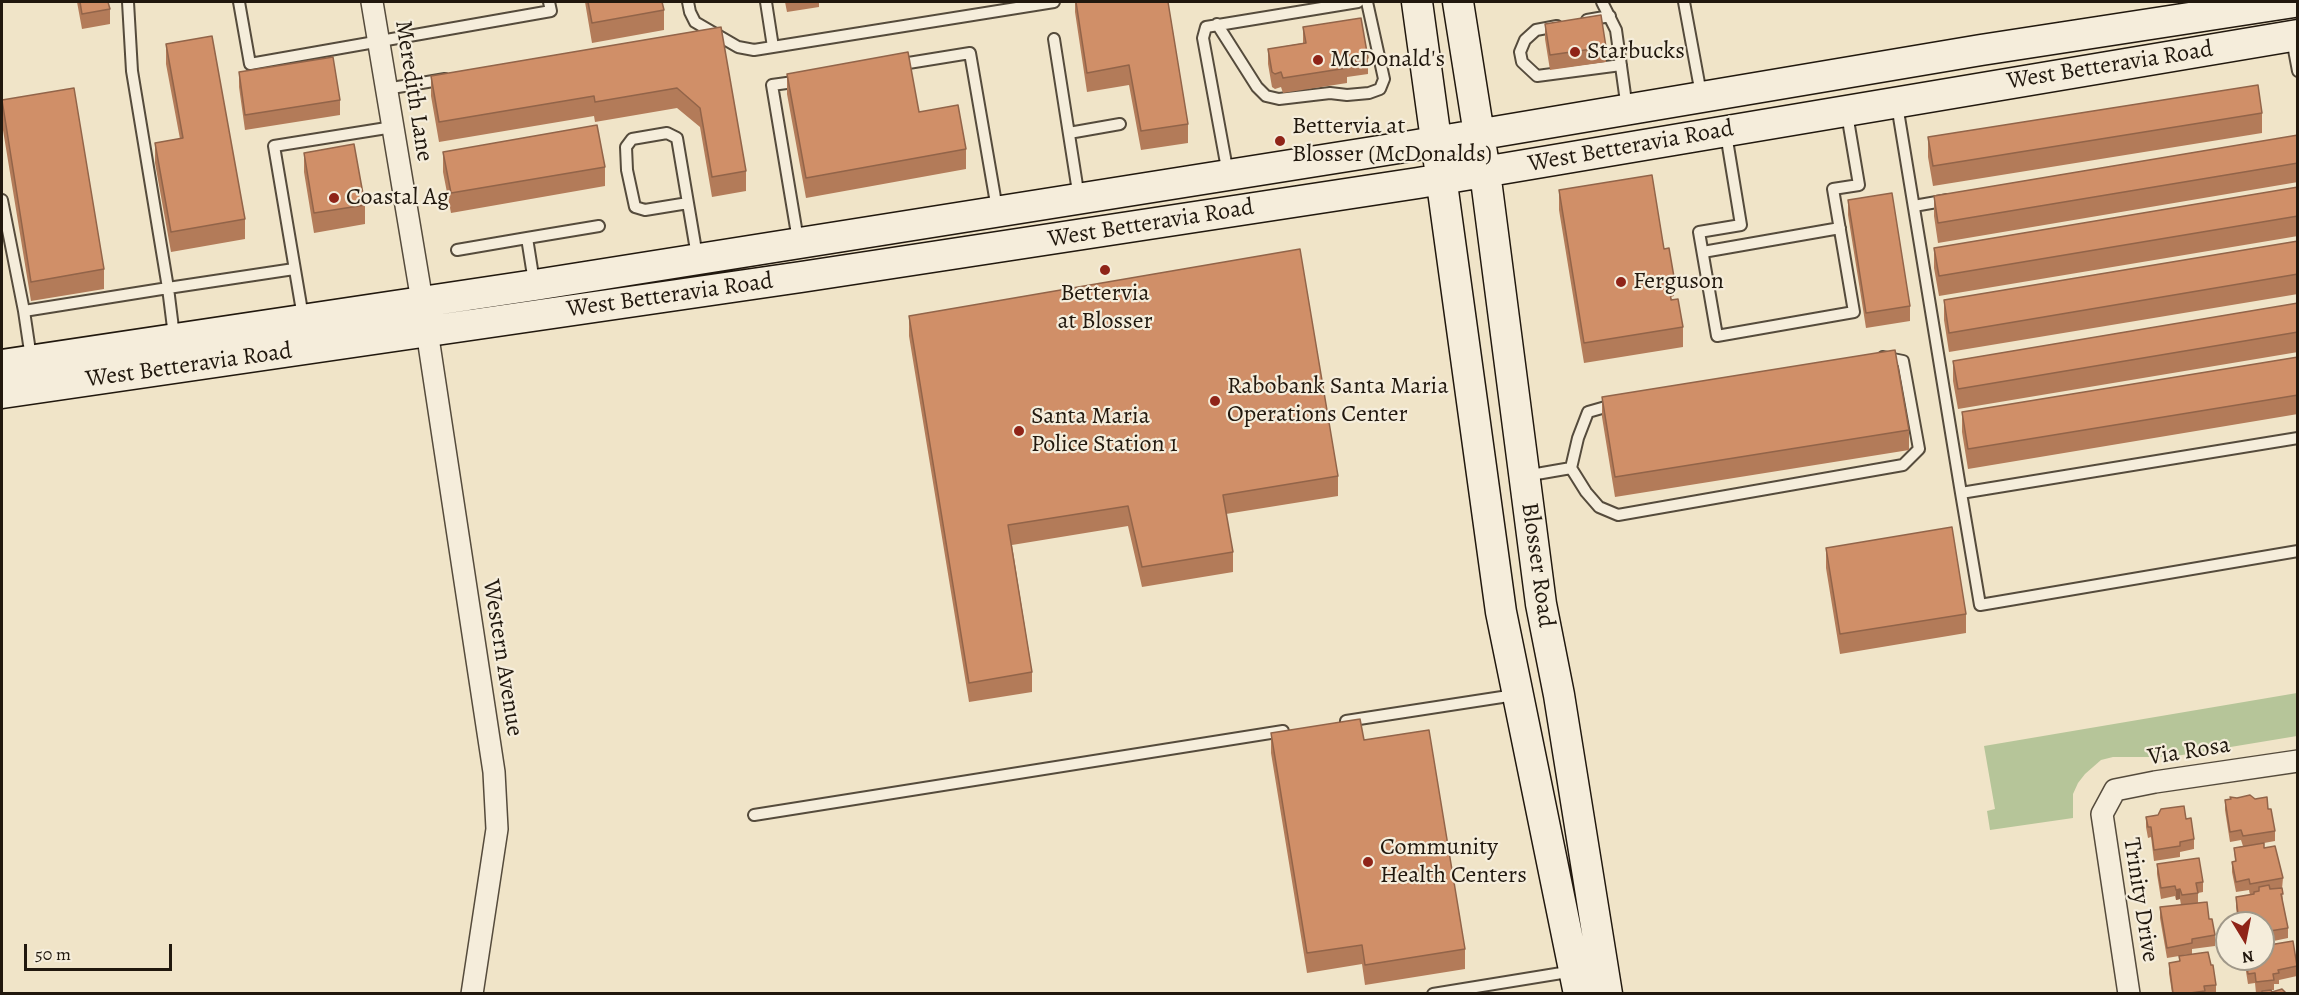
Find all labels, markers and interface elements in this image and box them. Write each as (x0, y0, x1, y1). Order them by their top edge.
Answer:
street label: Meredith Lane (388, 18, 438, 164)
street label: West Betteravia Road (2005, 35, 2215, 97)
place label: Starbucks (1587, 38, 1685, 66)
marker: Starbucks (1568, 45, 1582, 59)
place label: McDonald's (1330, 46, 1445, 74)
marker: McDonald's (1311, 53, 1325, 67)
place label: Bettervia at Blosser (McDonalds) (1292, 113, 1492, 169)
street label: West Betteravia Road (1526, 115, 1736, 179)
marker: Bettervia at Blosser (McDonalds) (1273, 134, 1287, 148)
place label: Coastal Ag (346, 184, 449, 212)
marker: Coastal Ag (327, 191, 341, 205)
street label: West Betteravia Road (1046, 193, 1256, 255)
marker: Bettervia at Blosser (1098, 263, 1112, 277)
street label: West Betteravia Road (565, 267, 775, 325)
place label: Ferguson (1633, 268, 1724, 296)
marker: Ferguson (1614, 275, 1628, 289)
place label: Bettervia at Blosser (1057, 280, 1153, 336)
street label: West Betteravia Road (84, 337, 294, 395)
place label: Rabobank Santa Maria Operations Center (1227, 373, 1449, 429)
marker: Rabobank Santa Maria Operations Center (1208, 394, 1222, 408)
place label: Santa Maria Police Station 1 (1031, 403, 1178, 459)
marker: Santa Maria Police Station 1 (1012, 424, 1026, 438)
street label: Blosser Road (1514, 501, 1560, 629)
street label: Western Avenue (475, 578, 529, 738)
street label: Via Rosa (2146, 731, 2232, 773)
place label: Community Health Centers (1380, 834, 1527, 890)
street label: Trinity Drive (2116, 836, 2164, 964)
marker: Community Health Centers (1361, 855, 1375, 869)
north arrow (2215, 911, 2275, 971)
scale bar (27, 932, 176, 970)
text: 50 m (35, 942, 71, 966)
text: N (2240, 945, 2255, 969)

